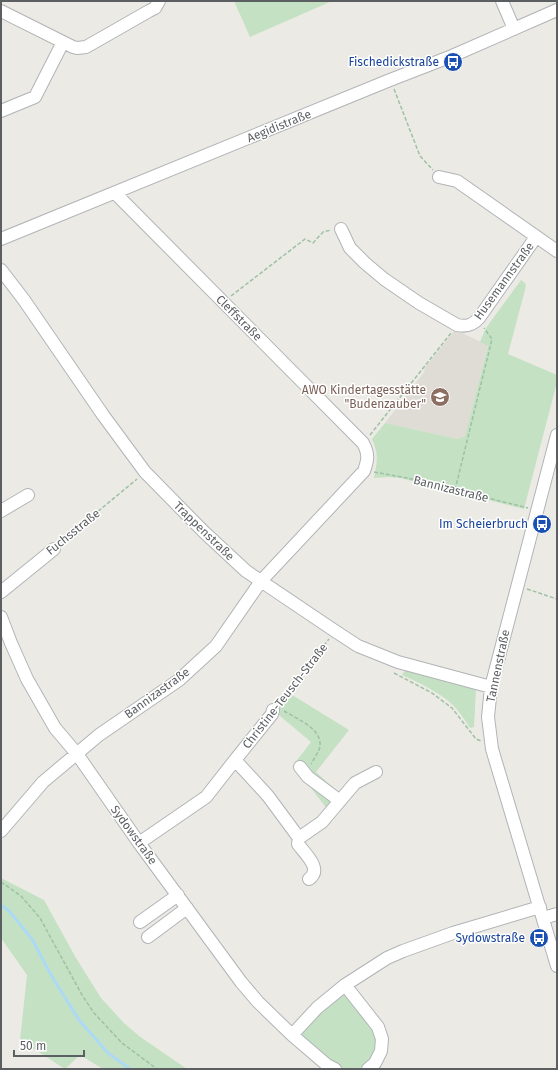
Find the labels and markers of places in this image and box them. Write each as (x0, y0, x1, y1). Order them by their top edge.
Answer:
bus stop icon: Fischedickstraße (442, 51, 464, 73)
place label: Fischedickstraße (349, 55, 439, 69)
place label: AWO Kindertagesstätte "Budenzauber" (302, 383, 426, 411)
school or university icon: AWO Kindertagesstätte "Budenzauber" (429, 386, 451, 408)
bus stop icon: Im Scheierbruch (531, 513, 553, 535)
place label: Im Scheierbruch (439, 517, 528, 531)
bus stop icon: Sydowstraße (528, 927, 550, 949)
place label: Sydowstraße (456, 931, 525, 945)

